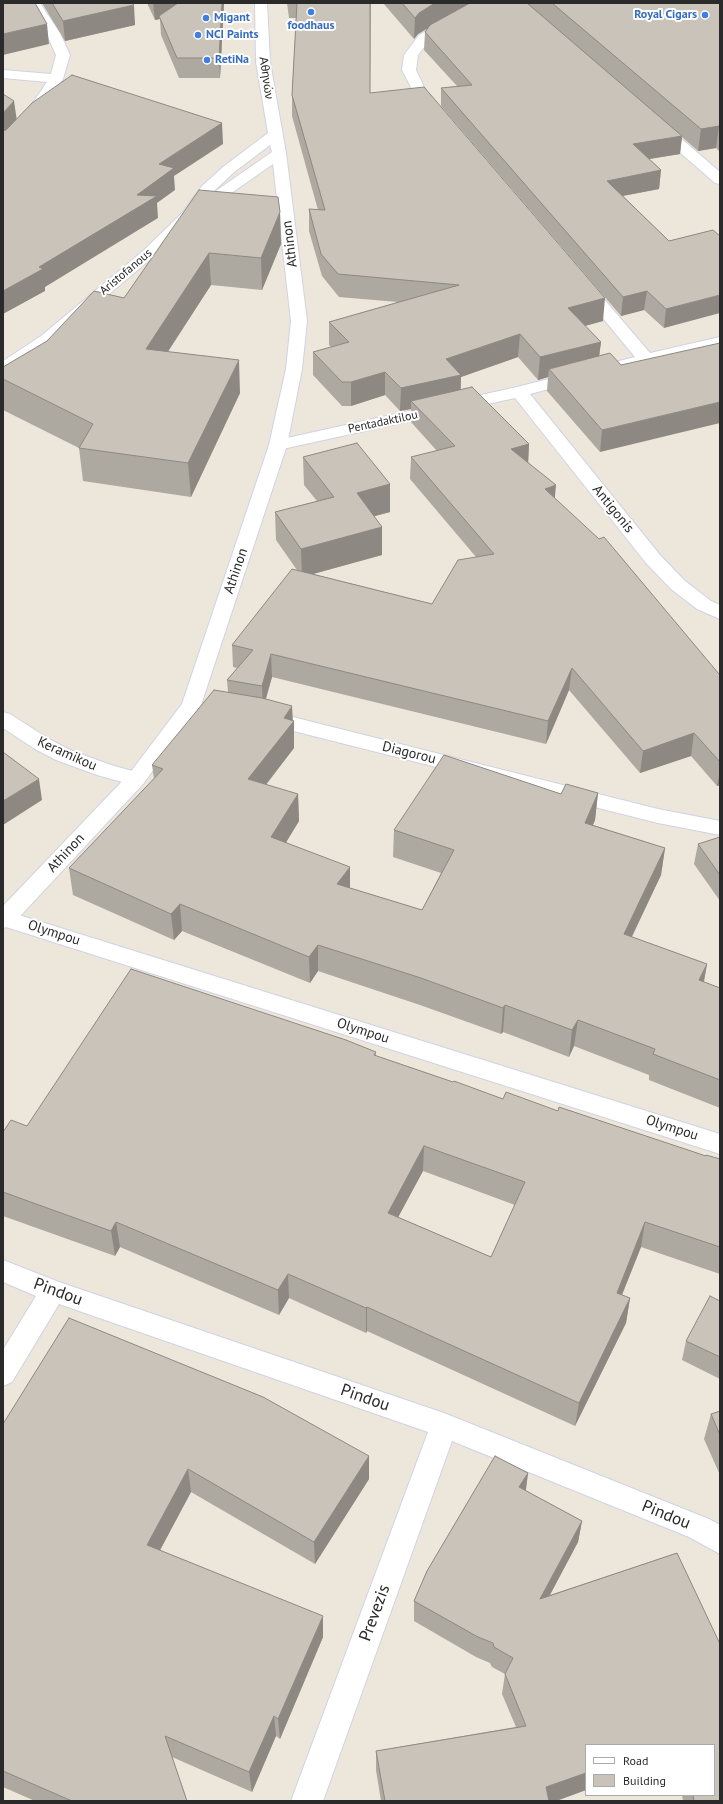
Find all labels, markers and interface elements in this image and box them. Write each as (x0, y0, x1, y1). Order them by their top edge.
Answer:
marker: foodhaus (306, 7, 316, 17)
place label: Royal Cigars (634, 8, 697, 22)
marker: Royal Cigars (700, 10, 710, 20)
place label: Migant (214, 11, 250, 25)
marker: Migant (201, 13, 211, 23)
place label: foodhaus (287, 19, 335, 33)
place label: NCI Paints (206, 28, 259, 42)
marker: NCI Paints (193, 30, 203, 40)
place label: RetiNa (215, 53, 249, 67)
marker: RetiNa (202, 55, 212, 65)
street label: Αθηνών (256, 56, 276, 100)
street label: Athinon (279, 220, 301, 268)
street label: Aristofanous (97, 246, 155, 298)
street label: Pentadaktilou (347, 408, 419, 436)
street label: Antigonis (589, 482, 637, 536)
street label: Athinon (220, 546, 252, 596)
street label: Keramikou (35, 733, 99, 775)
street label: Diagorou (380, 738, 438, 768)
street label: Athinon (44, 830, 88, 876)
street label: Olympou (26, 917, 82, 949)
street label: Olympou (335, 1015, 391, 1047)
street label: Olympou (644, 1112, 700, 1144)
street label: Pindou (31, 1274, 85, 1310)
street label: Pindou (338, 1380, 392, 1416)
street label: Pindou (639, 1496, 693, 1534)
street label: Prevezis (355, 1582, 395, 1644)
legend (585, 1744, 715, 1796)
text: Road (623, 1753, 648, 1768)
text: Building (623, 1773, 666, 1788)

